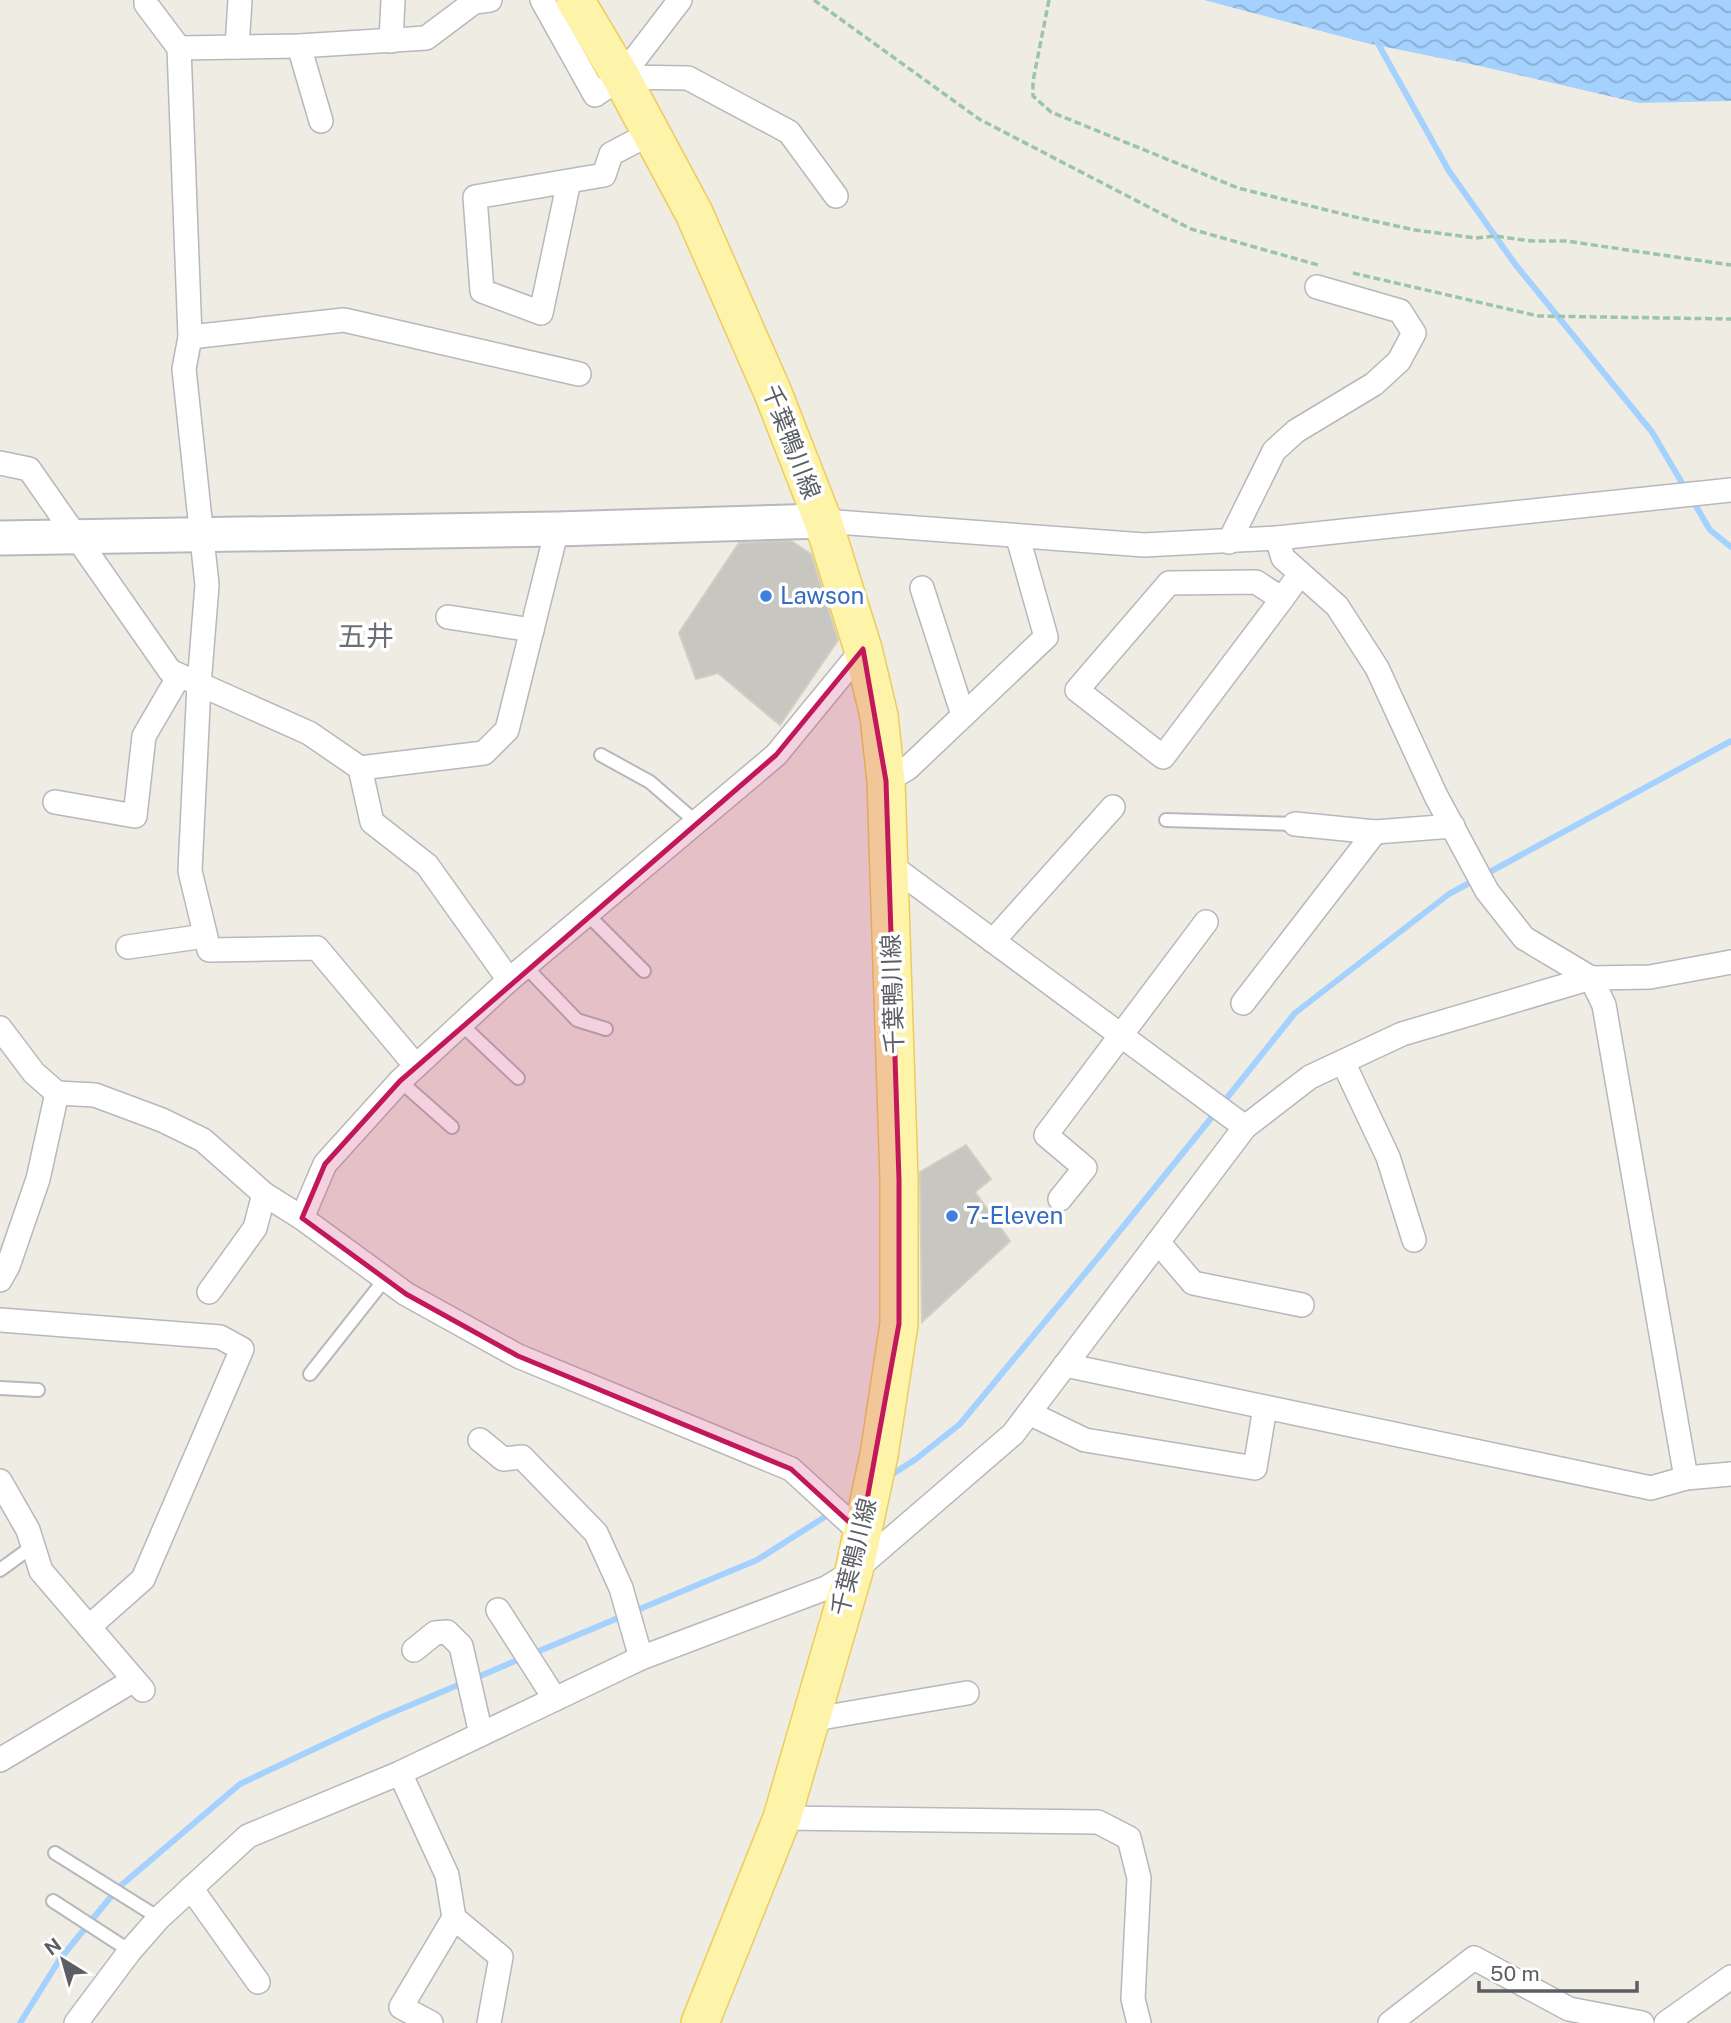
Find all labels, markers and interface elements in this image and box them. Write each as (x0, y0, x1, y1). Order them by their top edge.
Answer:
street label: 千葉鴨川線 (757, 381, 827, 503)
place label: Lawson (780, 581, 864, 609)
marker: Lawson (758, 588, 774, 604)
district label: 五井 (338, 619, 394, 652)
street label: 千葉鴨川線 (876, 934, 908, 1054)
place label: 7-Eleven (966, 1201, 1063, 1229)
marker: 7-Eleven (944, 1208, 960, 1224)
street label: 千葉鴨川線 (825, 1495, 881, 1618)
north arrow (28, 1925, 98, 1995)
text: N (40, 1933, 65, 1960)
scale bar (1479, 1950, 1636, 1994)
text: 50 m (1490, 1961, 1540, 1986)

